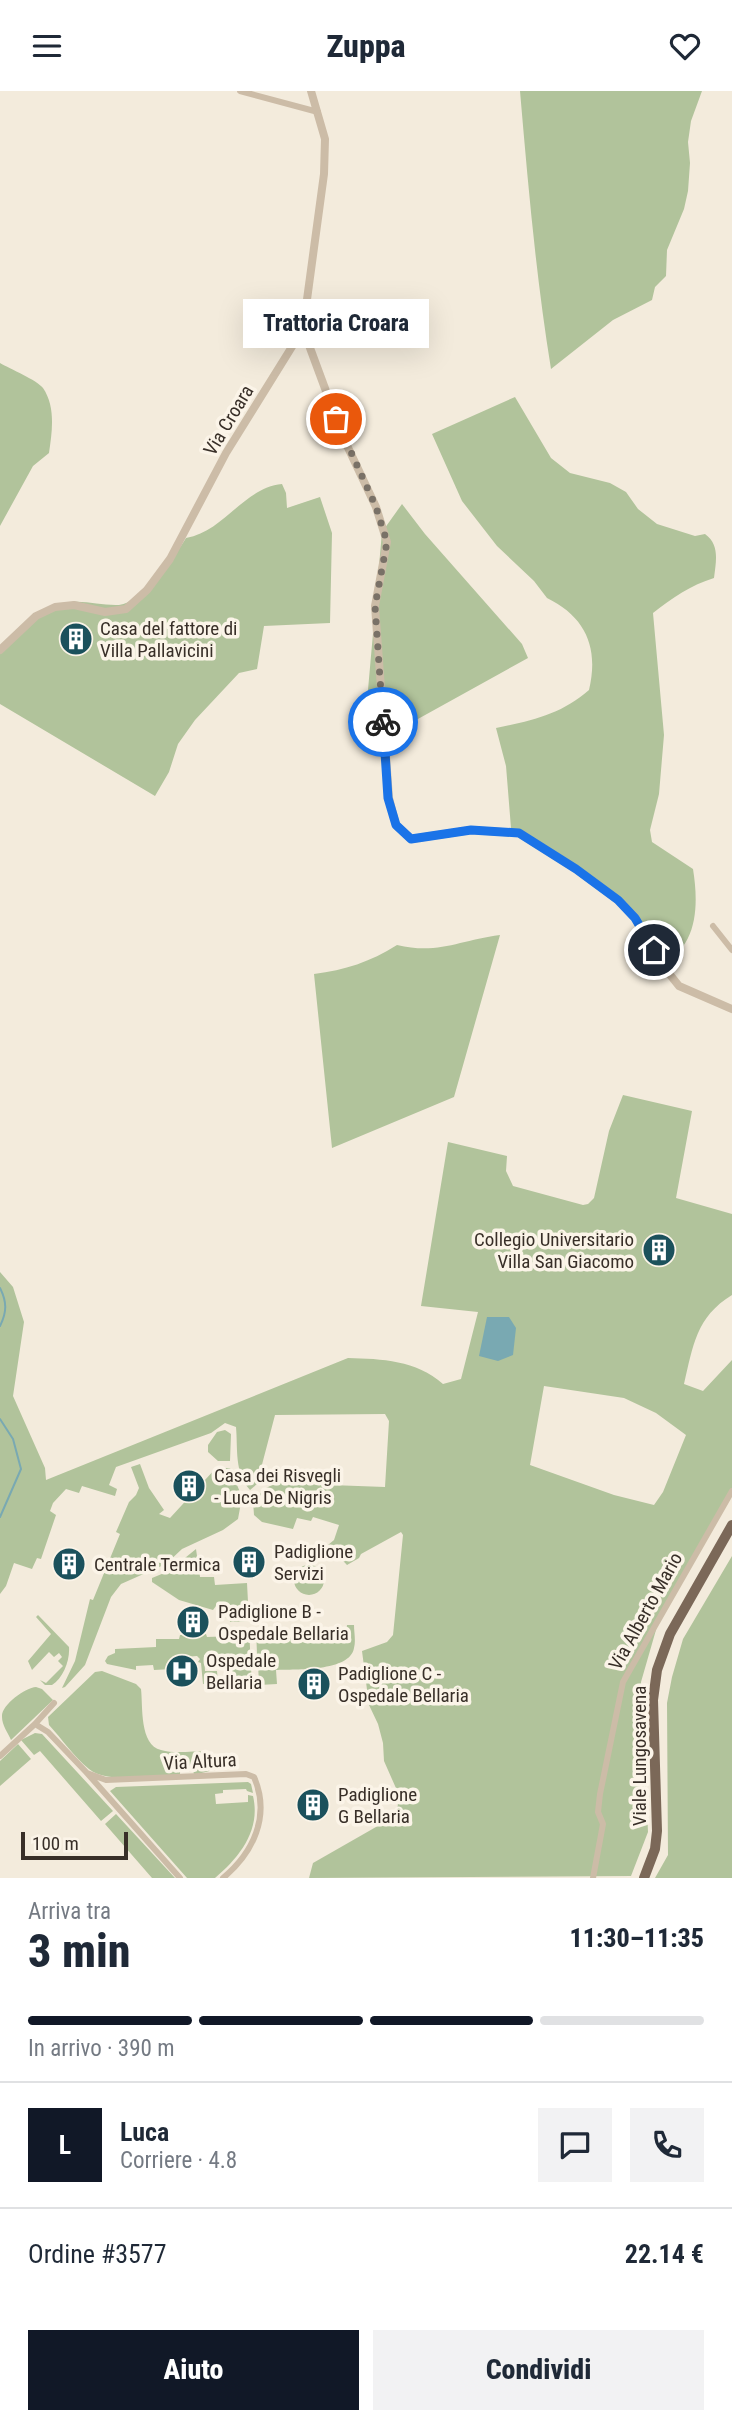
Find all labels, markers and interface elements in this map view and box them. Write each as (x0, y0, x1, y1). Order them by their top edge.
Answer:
icon: menu (28, 27, 66, 65)
text: Zuppa (326, 27, 406, 65)
icon: heart (666, 27, 704, 65)
callout: Trattoria Croara (243, 300, 429, 349)
text: Trattoria Croara (263, 310, 409, 337)
street label: Via Croara (198, 381, 258, 460)
pin (306, 389, 366, 449)
icon: bag (317, 400, 355, 438)
place label: Casa del fattore di Villa Pallavicini (100, 617, 237, 662)
building icon: Casa del fattore di Villa Pallavicini (57, 620, 95, 658)
courier (348, 687, 418, 757)
icon: bike (364, 703, 402, 741)
pin (624, 920, 684, 980)
icon: home (635, 931, 673, 969)
place label: Collegio Universitario Villa San Giacomo (474, 1228, 634, 1273)
building icon: Collegio Universitario Villa San Giacomo (640, 1231, 678, 1269)
place label: Casa dei Risvegli - Luca De Nigris (214, 1464, 341, 1509)
building icon: Casa dei Risvegli - Luca De Nigris (170, 1467, 208, 1505)
place label: Padiglione Servizi (274, 1540, 353, 1585)
building icon: Padiglione Servizi (230, 1543, 268, 1581)
building icon: Centrale Termica (50, 1545, 88, 1583)
street label: Via Alberto Mario (604, 1548, 687, 1674)
place label: Centrale Termica (94, 1553, 221, 1576)
place label: Padiglione B - Ospedale Bellaria (218, 1600, 349, 1645)
building icon: Padiglione B - Ospedale Bellaria (174, 1603, 212, 1641)
place label: Ospedale Bellaria (206, 1649, 276, 1694)
hospital icon: Ospedale Bellaria (163, 1652, 201, 1690)
place label: Padiglione C - Ospedale Bellaria (338, 1662, 469, 1707)
building icon: Padiglione C - Ospedale Bellaria (295, 1665, 333, 1703)
street label: Viale Lungosavena (628, 1686, 651, 1826)
street label: Via Altura (163, 1748, 237, 1775)
place label: Padiglione G Bellaria (338, 1783, 417, 1828)
building icon: Padiglione G Bellaria (294, 1786, 332, 1824)
scale bar (21, 1829, 128, 1861)
text: 100 m (32, 1832, 79, 1855)
text: Arriva tra (28, 1898, 111, 1925)
text: 11:30–11:35 (570, 1923, 704, 1953)
text: 3 min (28, 1924, 131, 1978)
text: In arrivo · 390 m (28, 2035, 175, 2062)
button: chat (538, 2108, 612, 2182)
button: phone (630, 2108, 704, 2182)
text: Luca (120, 2117, 169, 2147)
text: L (59, 2130, 71, 2160)
text: Corriere · 4.8 (120, 2147, 237, 2174)
text: Ordine #3577 (28, 2239, 167, 2269)
text: 22.14 € (625, 2239, 704, 2269)
button: Aiuto (28, 2330, 359, 2410)
button: Condividi (373, 2330, 704, 2410)

